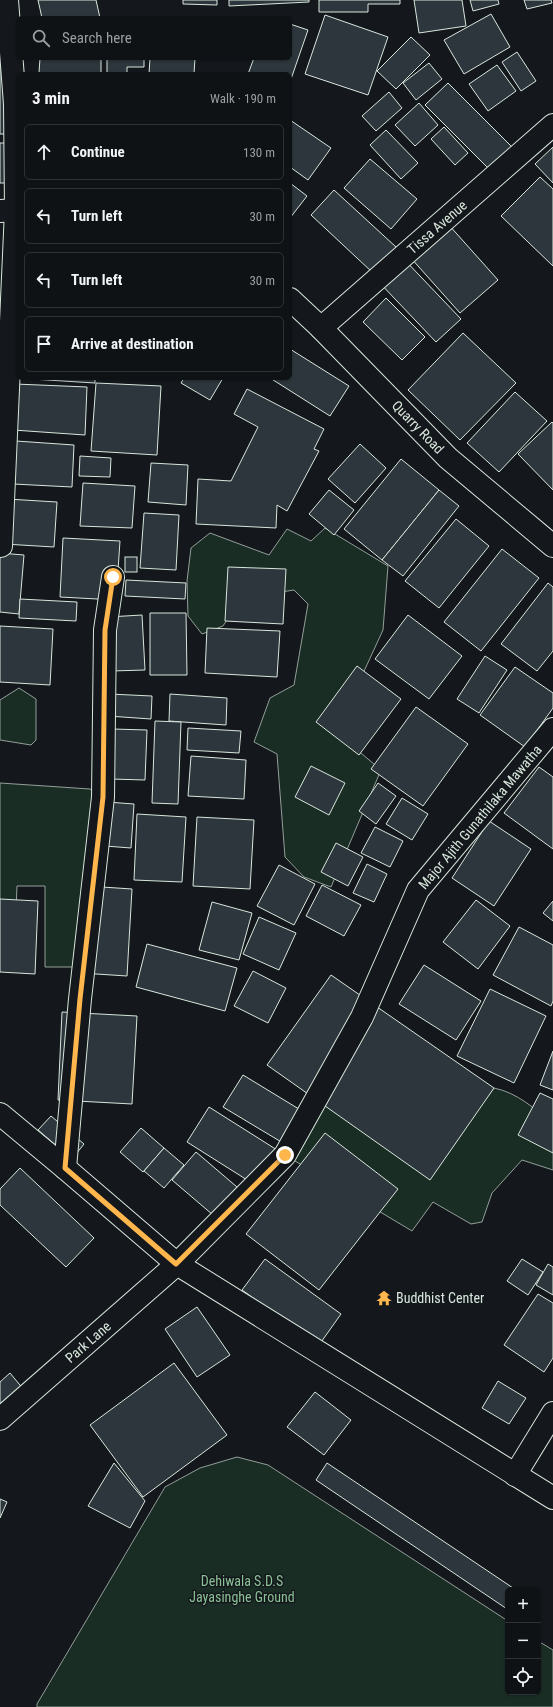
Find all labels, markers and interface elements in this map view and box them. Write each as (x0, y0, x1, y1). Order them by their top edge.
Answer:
search box (16, 16, 292, 60)
icon: search (30, 27, 52, 49)
text: Search here (62, 29, 132, 47)
text: 3 min (32, 88, 70, 108)
text: Walk · 190 m (210, 91, 276, 106)
icon: ahead (33, 141, 55, 163)
text: Continue (71, 143, 125, 161)
text: 130 m (243, 145, 275, 160)
street label: Tissa Avenue (404, 197, 470, 257)
icon: left (33, 205, 55, 227)
text: Turn left (71, 207, 122, 225)
text: 30 m (249, 209, 275, 224)
icon: left (33, 269, 55, 291)
text: Turn left (71, 271, 122, 289)
text: 30 m (249, 273, 275, 288)
icon: arrive (33, 333, 55, 355)
text: Arrive at destination (71, 335, 194, 353)
street label: Quarry Road (389, 397, 447, 457)
route start (104, 568, 122, 586)
street label: Major Ajith Gunathilaka Mawatha (415, 742, 545, 892)
route end (276, 1146, 294, 1164)
temple icon: Buddhist Center (375, 1289, 393, 1307)
place label: Buddhist Center (396, 1290, 484, 1306)
street label: Park Lane (62, 1318, 114, 1366)
park label: Dehiwala S.D.S Jayasinghe Ground (189, 1573, 295, 1605)
map controls (505, 1587, 541, 1695)
button: + (505, 1587, 541, 1623)
button: − (505, 1623, 541, 1659)
button: locate (505, 1659, 541, 1695)

